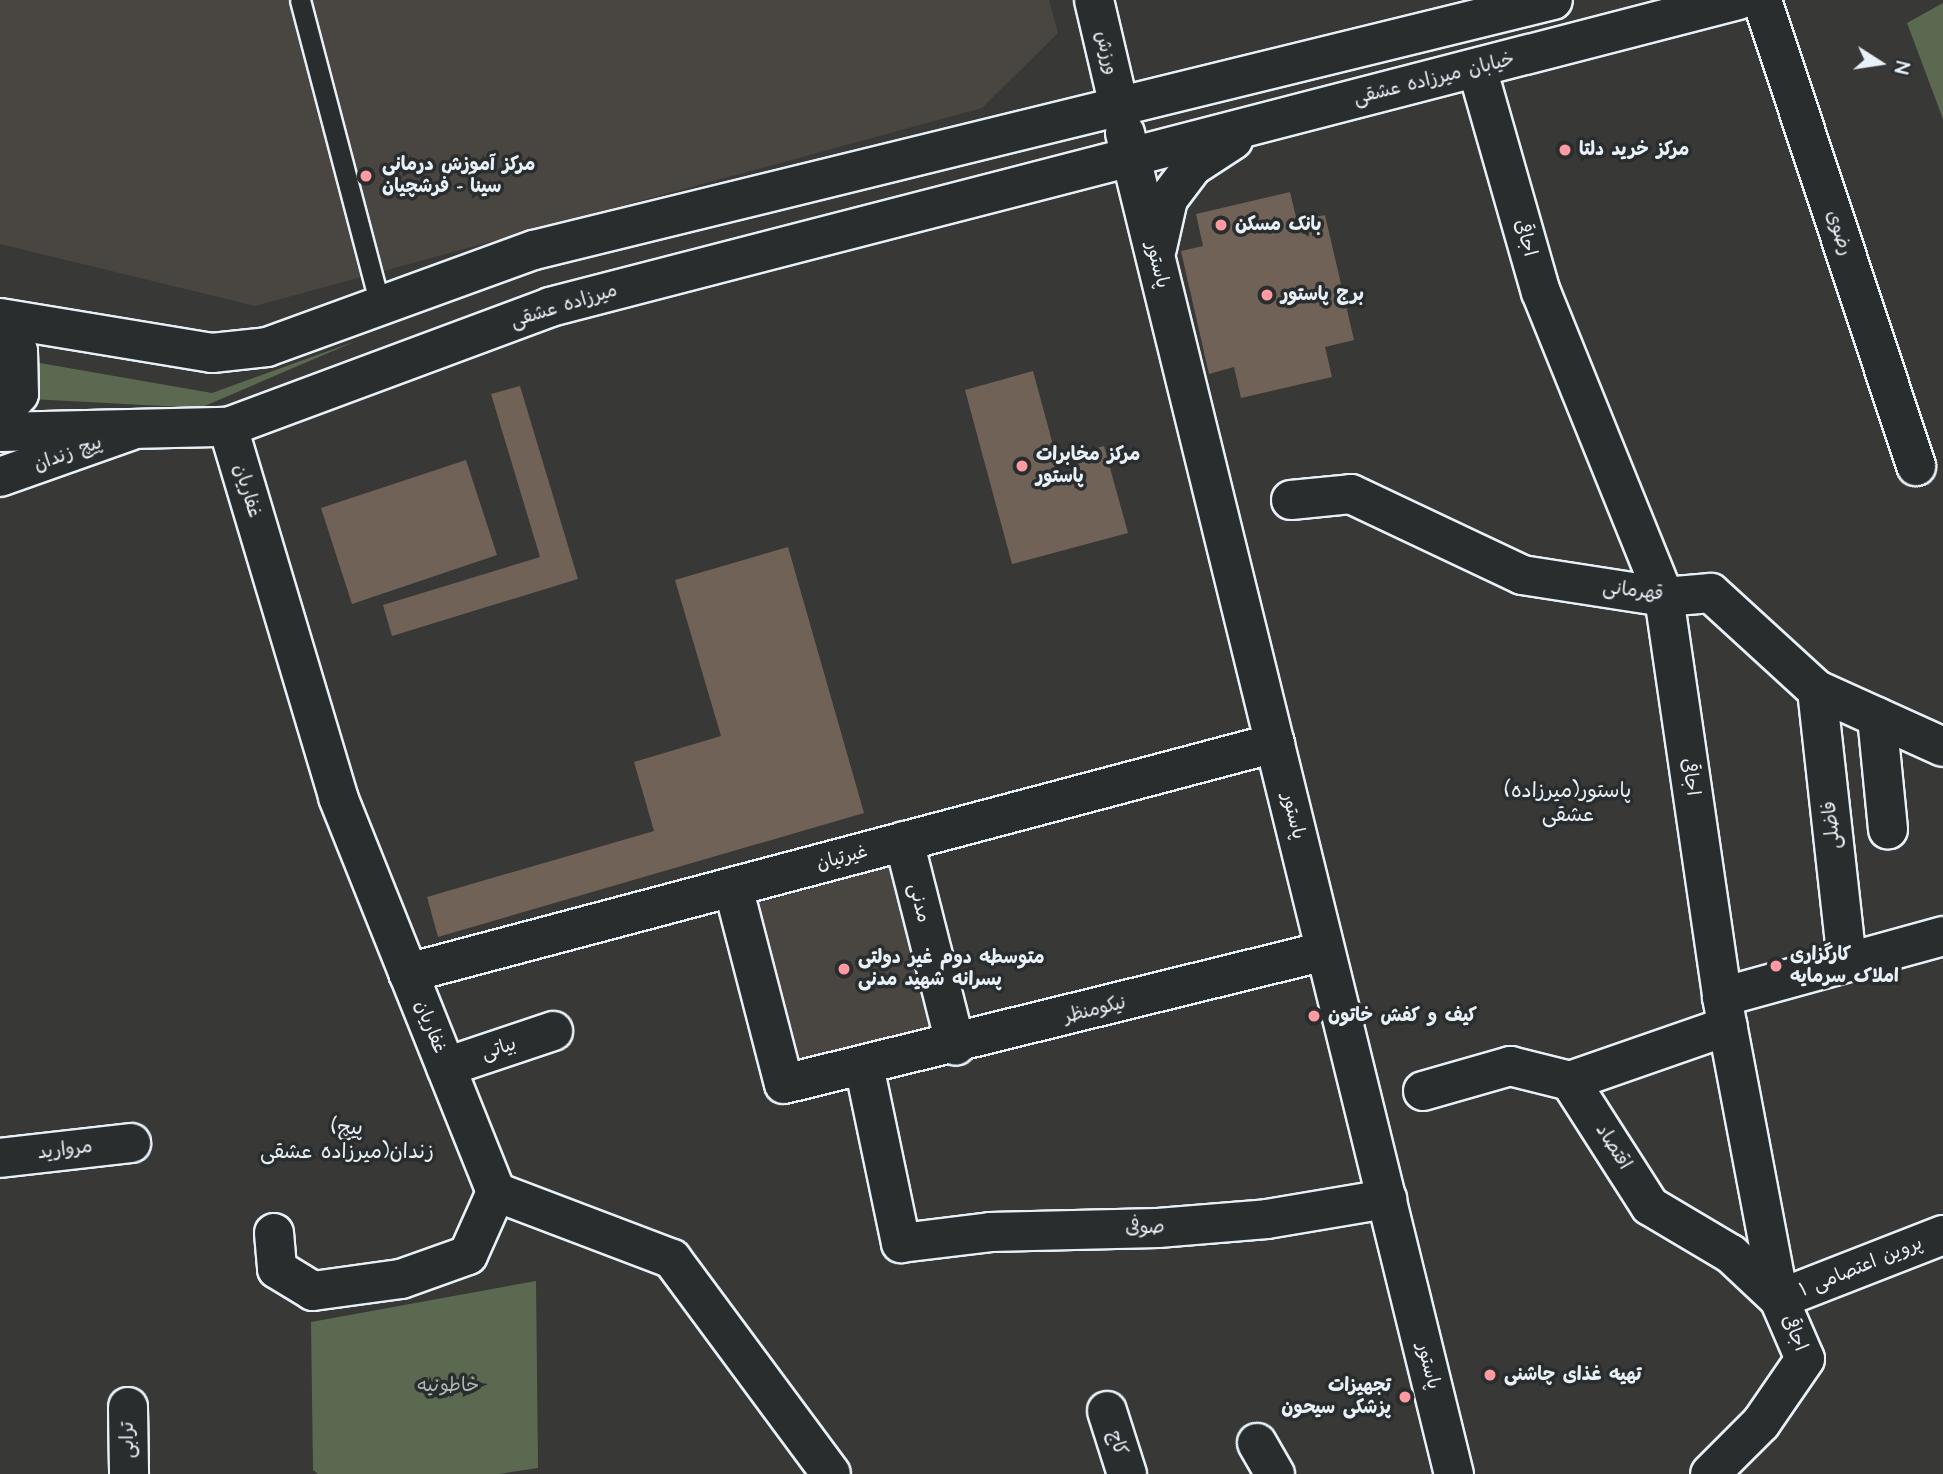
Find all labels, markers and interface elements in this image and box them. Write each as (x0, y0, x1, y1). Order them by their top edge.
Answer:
north arrow (1845, 28, 1915, 98)
street label: ورزش (1090, 29, 1122, 77)
street label: خیابان میرزاده عشقی (1351, 48, 1517, 110)
text: N (1887, 59, 1915, 76)
place label: مرکز خرید دلتا (1579, 139, 1689, 161)
marker: مرکز خرید دلتا (1557, 142, 1573, 158)
place label: مرکز آموزش درمانی سینا - فرشچیان (382, 154, 535, 198)
marker: مرکز آموزش درمانی سینا - فرشچیان (356, 166, 376, 186)
street label: رضوی (1821, 207, 1857, 259)
place label: بانک مسکن (1235, 214, 1321, 236)
marker: بانک مسکن (1213, 217, 1229, 233)
street label: اجاقی (1509, 217, 1541, 259)
street label: پاستور (1140, 239, 1174, 291)
street label: میرزاده عشقی (508, 279, 620, 333)
place label: برج پاستور (1281, 284, 1364, 306)
marker: برج پاستور (1259, 287, 1275, 303)
street label: پیچ زندان (31, 431, 105, 477)
place label: مرکز مخابرات پاستور (1036, 444, 1140, 488)
marker: مرکز مخابرات پاستور (1014, 458, 1030, 474)
street label: غفاریان (228, 461, 266, 521)
street label: قهرمانی (1601, 576, 1665, 606)
street label: اجاقی (1676, 757, 1704, 797)
district label: (پاستور(میرزاده عشقی (1505, 778, 1631, 828)
street label: پاستور (1276, 790, 1310, 842)
street label: فاضلی (1818, 800, 1846, 850)
street label: غیرتیان (814, 840, 870, 876)
street label: مدنی (903, 881, 935, 925)
place label: کارگزاری املاک سرمایه (1790, 944, 1899, 988)
place label: متوسطه دوم غیر دولتی پسرانه شهید مدنی (858, 947, 1045, 991)
marker: کارگزاری املاک سرمایه (1768, 958, 1784, 974)
marker: متوسطه دوم غیر دولتی پسرانه شهید مدنی (836, 961, 852, 977)
street label: نیکومنظر (1062, 991, 1128, 1029)
street label: غفاریان (409, 997, 451, 1057)
place label: کیف و کفش خاتون (1328, 1005, 1477, 1027)
marker: کیف و کفش خاتون (1306, 1008, 1322, 1024)
street label: بیاتی (479, 1033, 519, 1065)
district label: (پیچ زندان(میرزاده عشقی (260, 1115, 434, 1165)
street label: اقتصاد (1590, 1120, 1636, 1174)
street label: مروارید (36, 1135, 94, 1165)
street label: صوفی (1125, 1216, 1165, 1240)
street label: پروین اعتصامی ۱ (1796, 1232, 1926, 1302)
street label: اجاقی (1776, 1311, 1812, 1355)
street label: پاستور (1411, 1340, 1445, 1392)
place label: تهیه غذای چاشنی (1504, 1364, 1641, 1386)
marker: تهیه غذای چاشنی (1482, 1367, 1498, 1383)
park label: خاطونیه (417, 1375, 479, 1397)
place label: تجهیزات پزشکی سیحون (1281, 1375, 1391, 1419)
marker: تجهیزات پزشکی سیحون (1397, 1389, 1413, 1405)
street label: ترابی (116, 1421, 140, 1459)
street label: کاج (1102, 1428, 1132, 1458)

